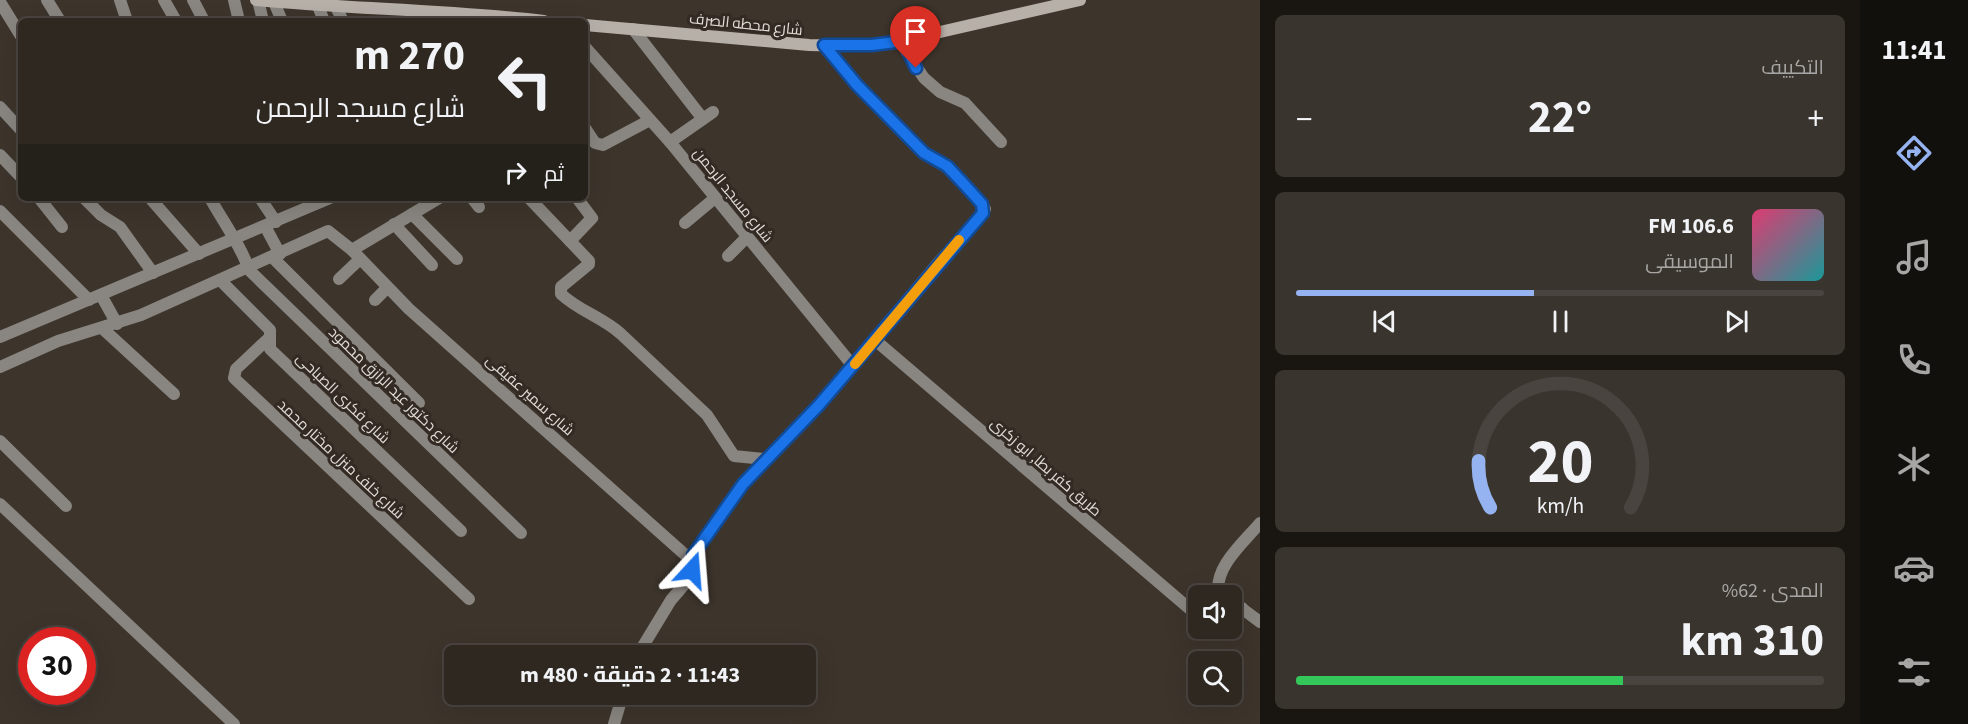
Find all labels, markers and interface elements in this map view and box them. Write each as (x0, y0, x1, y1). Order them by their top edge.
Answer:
pin (890, 6, 941, 68)
street label: شارع محطه الصرف (688, 8, 804, 41)
icon: arrive (899, 15, 932, 48)
text: 270 m (354, 26, 465, 86)
text: 11:41 (1881, 31, 1947, 70)
icon: left (486, 42, 564, 120)
text: التكييف (1761, 54, 1824, 82)
text: 22° (1528, 86, 1592, 150)
text: شارع مسجد الرحمن (256, 89, 465, 128)
text: − (1296, 96, 1312, 143)
text: + (1808, 96, 1824, 143)
icon: directions (1893, 132, 1935, 174)
street label: شارع مسجد الرحمن (688, 144, 777, 247)
icon: right (499, 156, 532, 189)
text: ثم (544, 158, 564, 190)
text: 106.6 FM (1648, 210, 1734, 242)
icon: music (1893, 236, 1935, 278)
text: الموسيقى (1645, 248, 1734, 276)
icon: previous (1368, 305, 1401, 338)
icon: pause (1544, 305, 1577, 338)
icon: next (1720, 305, 1753, 338)
street label: شارع دكتور عبد الرازق محمود (324, 322, 464, 458)
icon: phone (1893, 339, 1935, 381)
street label: شارع فكرى الصباحى (291, 348, 394, 449)
street label: شارع سمير عفيفى (481, 350, 578, 441)
street label: شارع خلف منزل مختار محمد (273, 395, 409, 524)
street label: طريق كفر بطا, ابو زكرى (986, 413, 1106, 522)
text: 20 (1527, 418, 1593, 507)
icon: climate (1893, 443, 1935, 485)
text: km/h (1536, 491, 1584, 522)
position arrow (660, 538, 724, 602)
icon: car (1893, 547, 1935, 589)
text: المدى · 62% (1722, 577, 1824, 605)
map controls (1188, 585, 1242, 705)
button: sound (1188, 585, 1242, 639)
text: 310 km (1680, 609, 1824, 673)
speed limit sign: 30 (18, 627, 96, 705)
button: search (1188, 651, 1242, 705)
icon: filters (1893, 651, 1935, 693)
text: 11:43 · 2 دقيقة · 480 m (520, 659, 740, 691)

